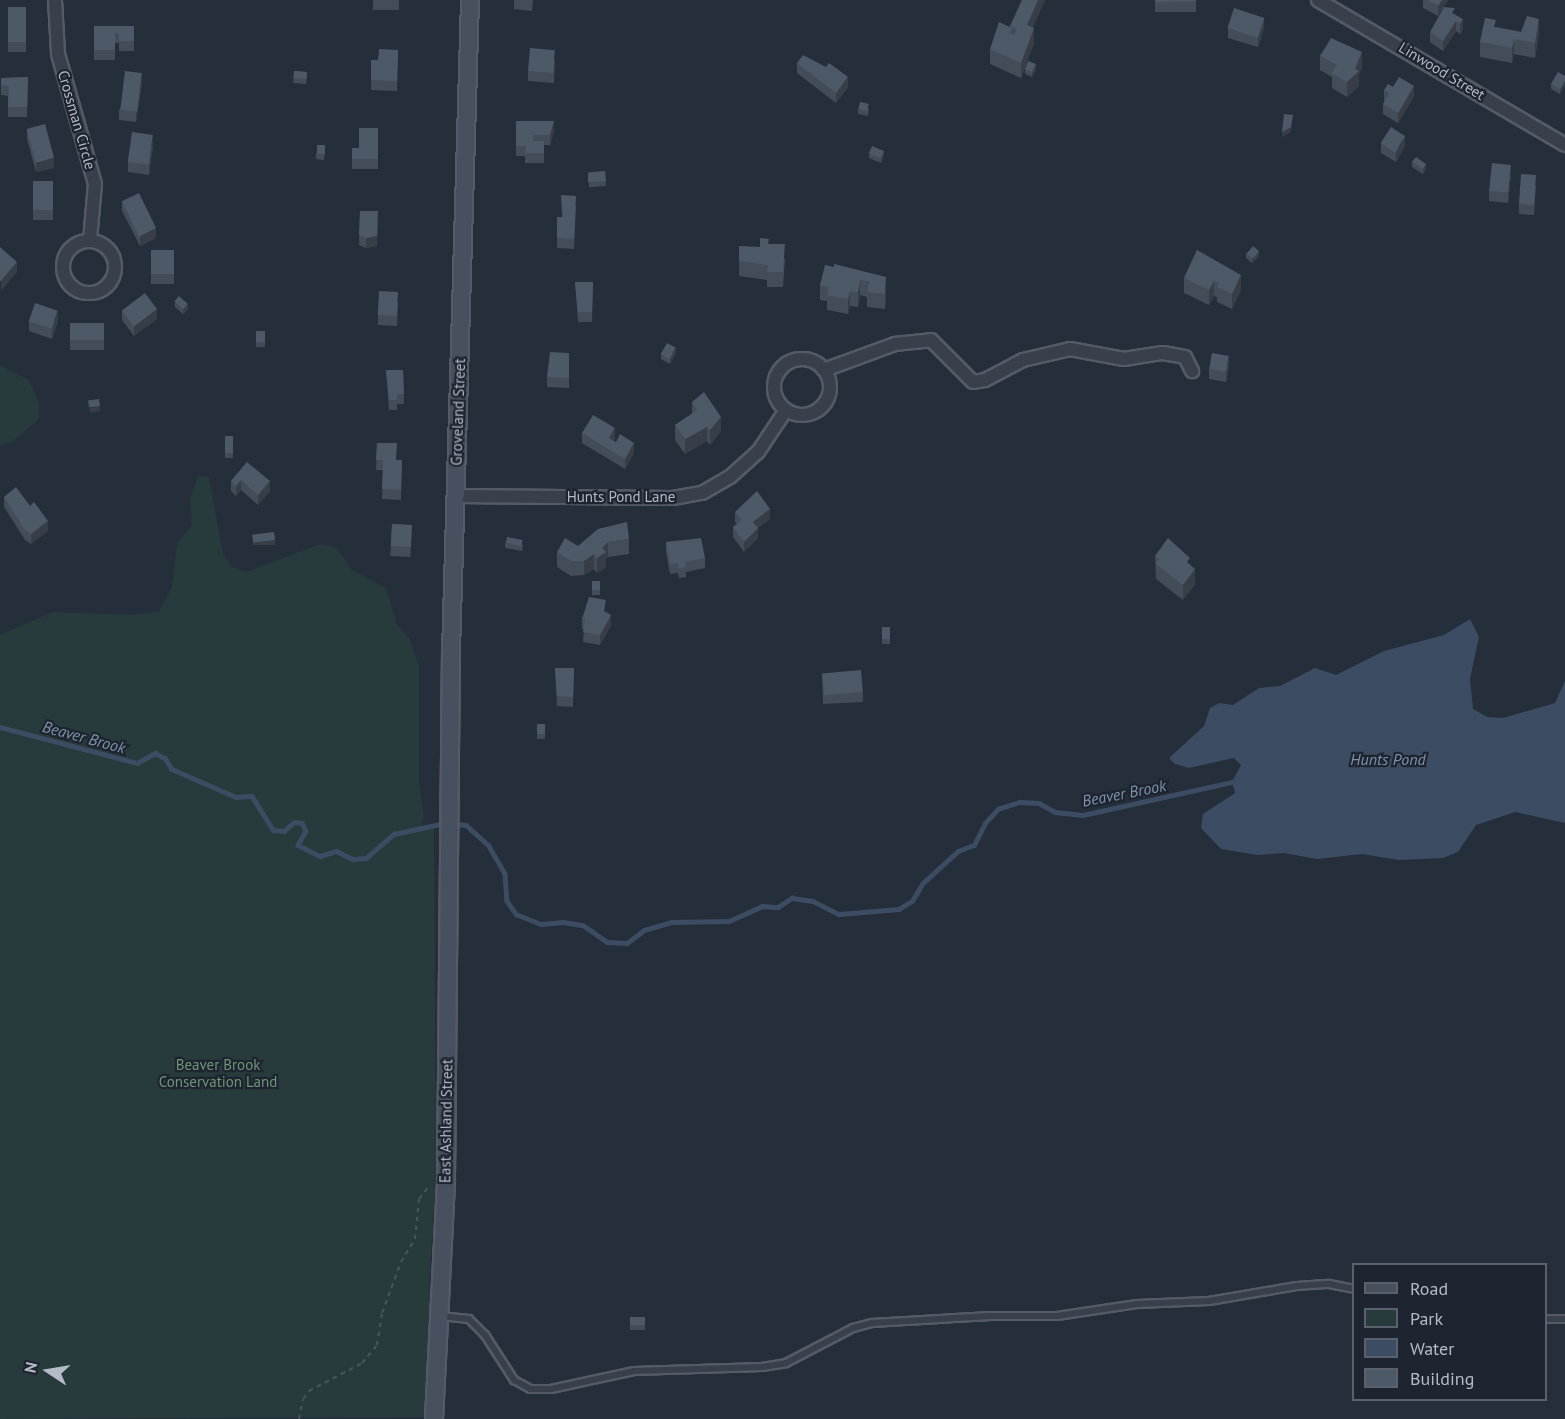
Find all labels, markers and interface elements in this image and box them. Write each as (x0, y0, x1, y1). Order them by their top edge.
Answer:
street label: Linwood Street (1396, 38, 1488, 104)
street label: Crossman Circle (54, 68, 100, 172)
street label: Groveland Street (447, 358, 469, 466)
street label: Hunts Pond Lane (567, 488, 675, 506)
water label: Beaver Brook (40, 717, 128, 757)
water label: Hunts Pond (1350, 749, 1426, 769)
water label: Beaver Brook (1080, 775, 1168, 811)
park label: Beaver Brook Conservation Land (159, 1055, 277, 1090)
street label: East Ashland Street (436, 1059, 456, 1183)
legend (1352, 1263, 1547, 1401)
text: Road (1410, 1277, 1448, 1300)
text: Park (1410, 1307, 1443, 1330)
text: Water (1410, 1337, 1454, 1360)
north arrow (18, 1341, 78, 1401)
text: N (20, 1360, 41, 1374)
text: Building (1410, 1367, 1474, 1390)

